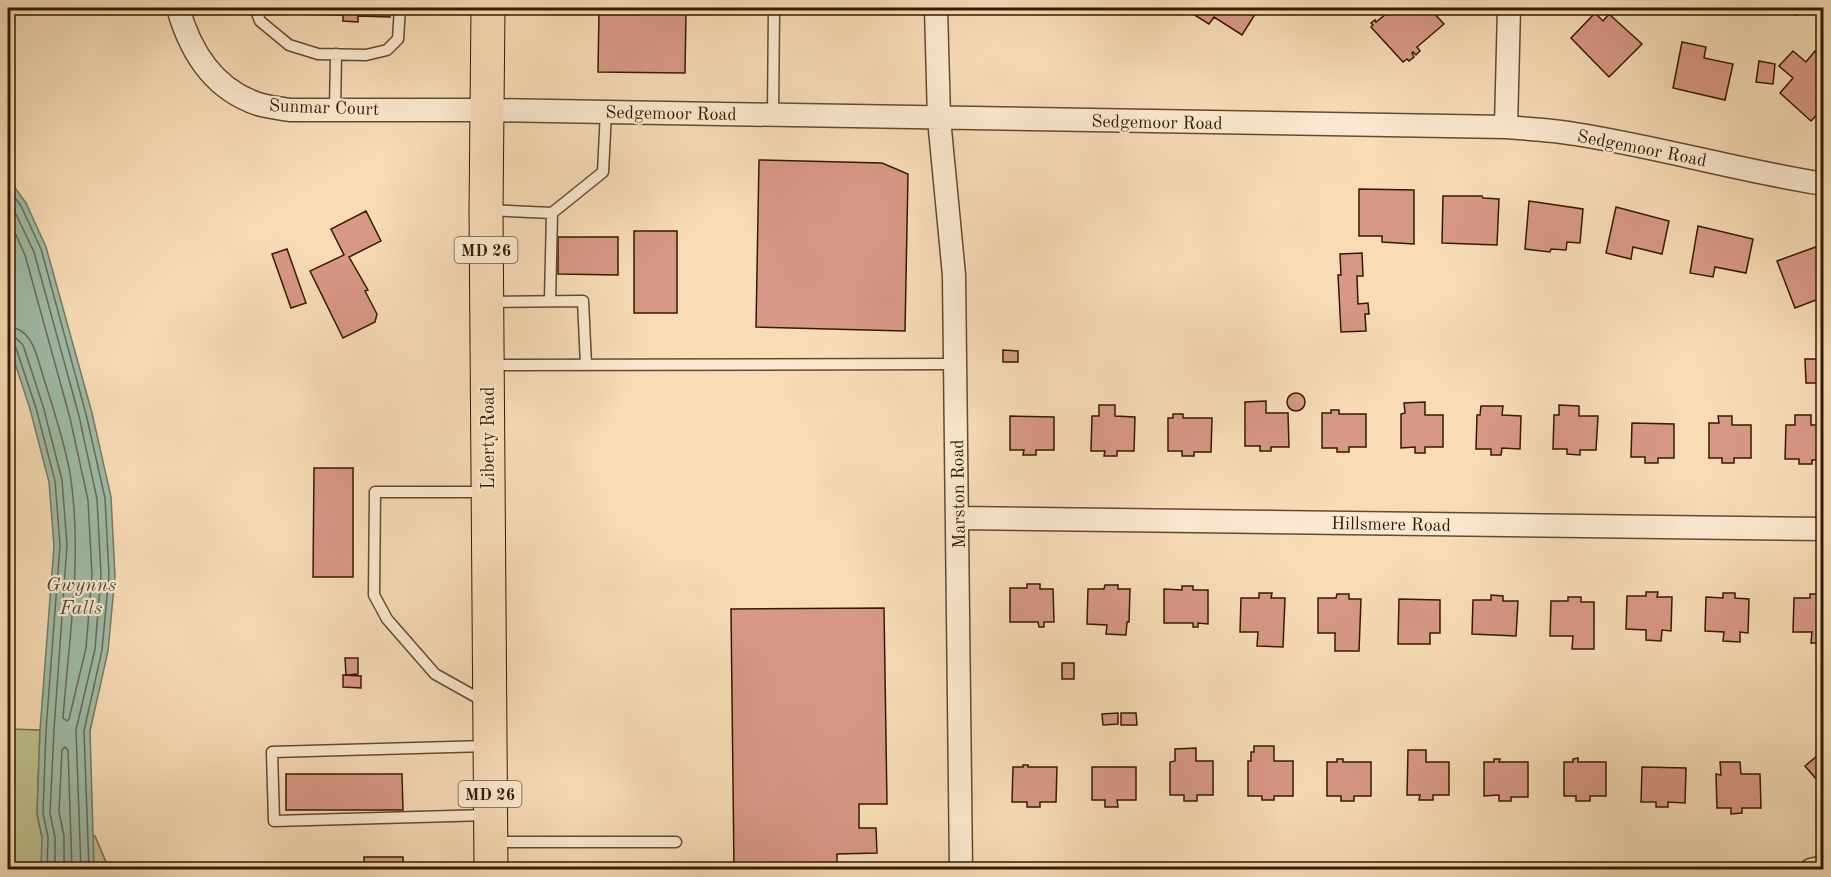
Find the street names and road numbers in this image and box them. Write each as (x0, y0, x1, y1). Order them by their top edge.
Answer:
street label: Sunmar Court (268, 97, 379, 119)
street label: Sedgemoor Road (605, 104, 737, 124)
street label: Sedgemoor Road (1091, 113, 1223, 133)
street label: Sedgemoor Road (1576, 128, 1708, 170)
road number: MD 26 (454, 237, 518, 263)
street label: Liberty Road (480, 387, 498, 489)
street label: Marston Road (949, 439, 969, 549)
street label: Hillsmere Road (1331, 515, 1451, 535)
road number: MD 26 (458, 781, 522, 807)

